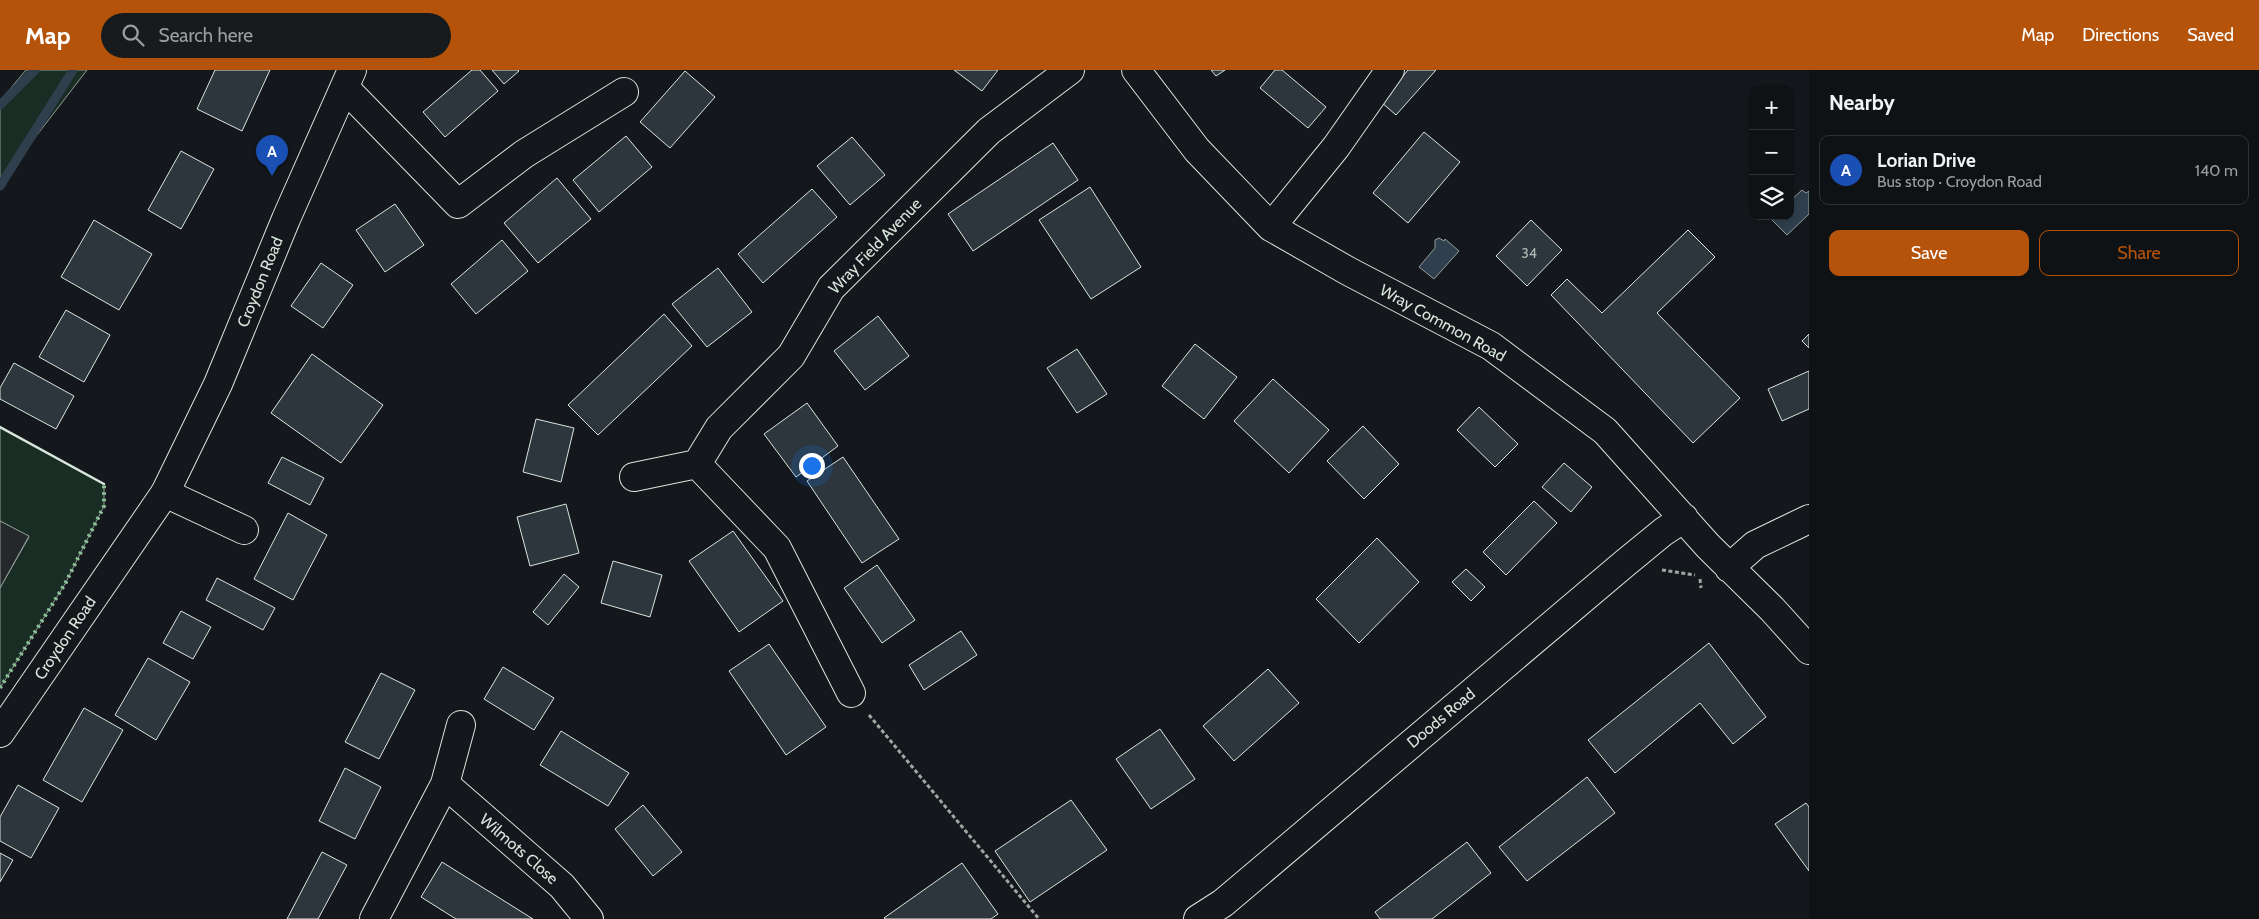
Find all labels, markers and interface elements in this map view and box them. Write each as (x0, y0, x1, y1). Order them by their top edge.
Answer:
search box (101, 13, 451, 58)
text: Map (25, 21, 71, 50)
icon: search (119, 21, 147, 49)
text: Search here (159, 24, 253, 47)
text: Map (2021, 24, 2054, 46)
text: Directions (2082, 24, 2159, 46)
text: Saved (2187, 24, 2234, 46)
map controls (1749, 85, 1794, 220)
button: + (1749, 85, 1794, 130)
text: Nearby (1829, 90, 1895, 115)
button: − (1749, 130, 1794, 175)
pin: A (256, 135, 288, 176)
text: Lorian Drive (1877, 149, 1976, 172)
text: A (1841, 161, 1851, 180)
text: 140 m (2195, 161, 2238, 180)
text: Bus stop · Croydon Road (1877, 172, 2042, 191)
button: layers (1749, 175, 1794, 220)
street label: Wray Field Avenue (825, 194, 925, 298)
button: Save (1829, 230, 2029, 276)
button: Share (2039, 230, 2239, 276)
street label: Croydon Road (233, 234, 287, 330)
house number: 34 (1521, 244, 1537, 262)
street label: Wray Common Road (1377, 280, 1509, 366)
your location (799, 453, 825, 479)
street label: Croydon Road (30, 593, 100, 683)
street label: Doods Road (1403, 684, 1479, 752)
street label: Wilmots Close (476, 810, 562, 888)

